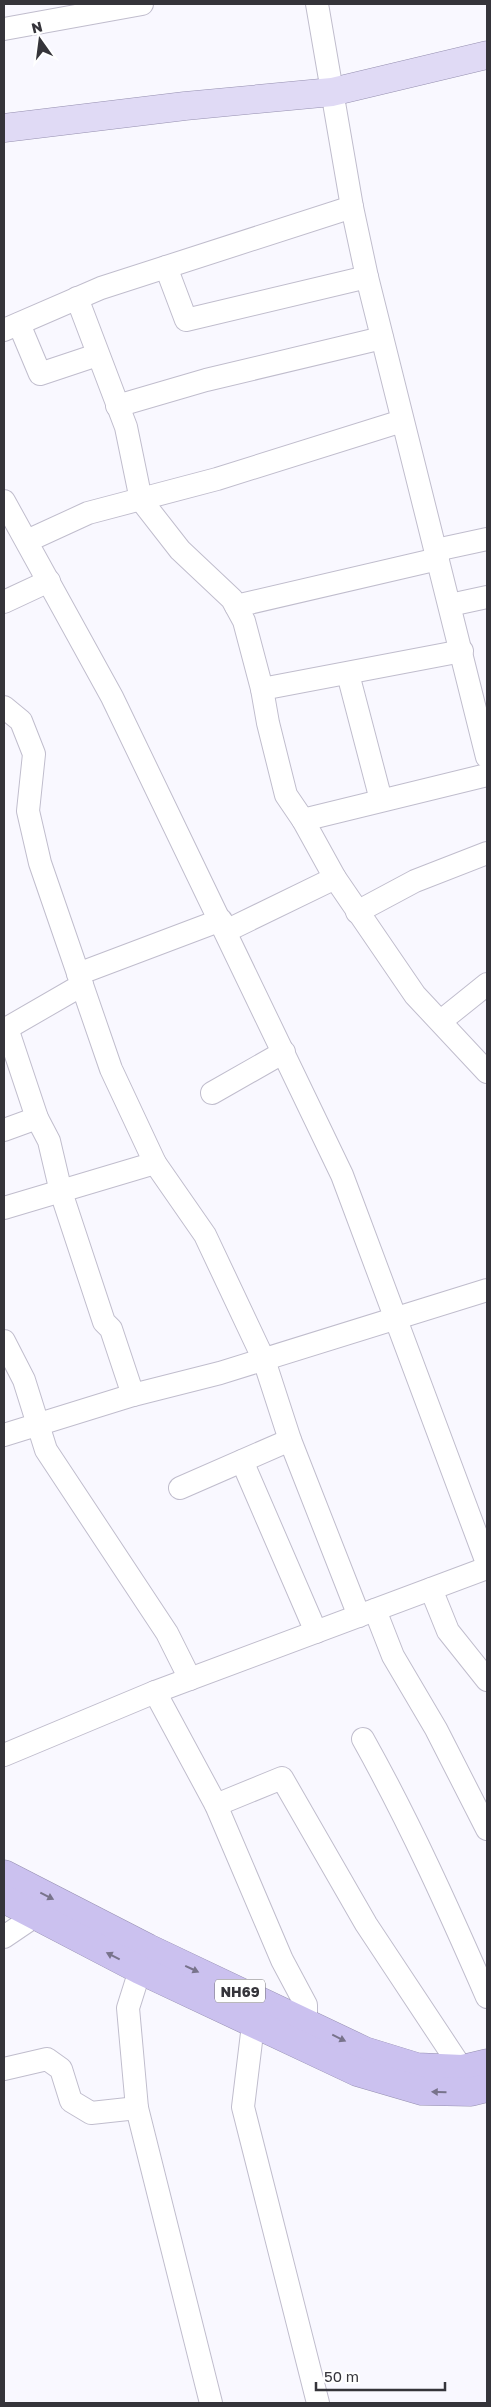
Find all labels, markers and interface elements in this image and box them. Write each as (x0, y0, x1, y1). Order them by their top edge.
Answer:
north arrow (15, 15, 65, 65)
text: N (30, 17, 44, 36)
one-way arrow (40, 1892, 54, 1900)
one-way arrow (106, 1952, 120, 1960)
one-way arrow (185, 1965, 199, 1973)
road number: NH69 (215, 1980, 265, 2002)
one-way arrow (332, 2034, 346, 2042)
one-way arrow (431, 2087, 447, 2095)
scale bar (316, 2360, 445, 2392)
text: 50 m (324, 2367, 359, 2385)

